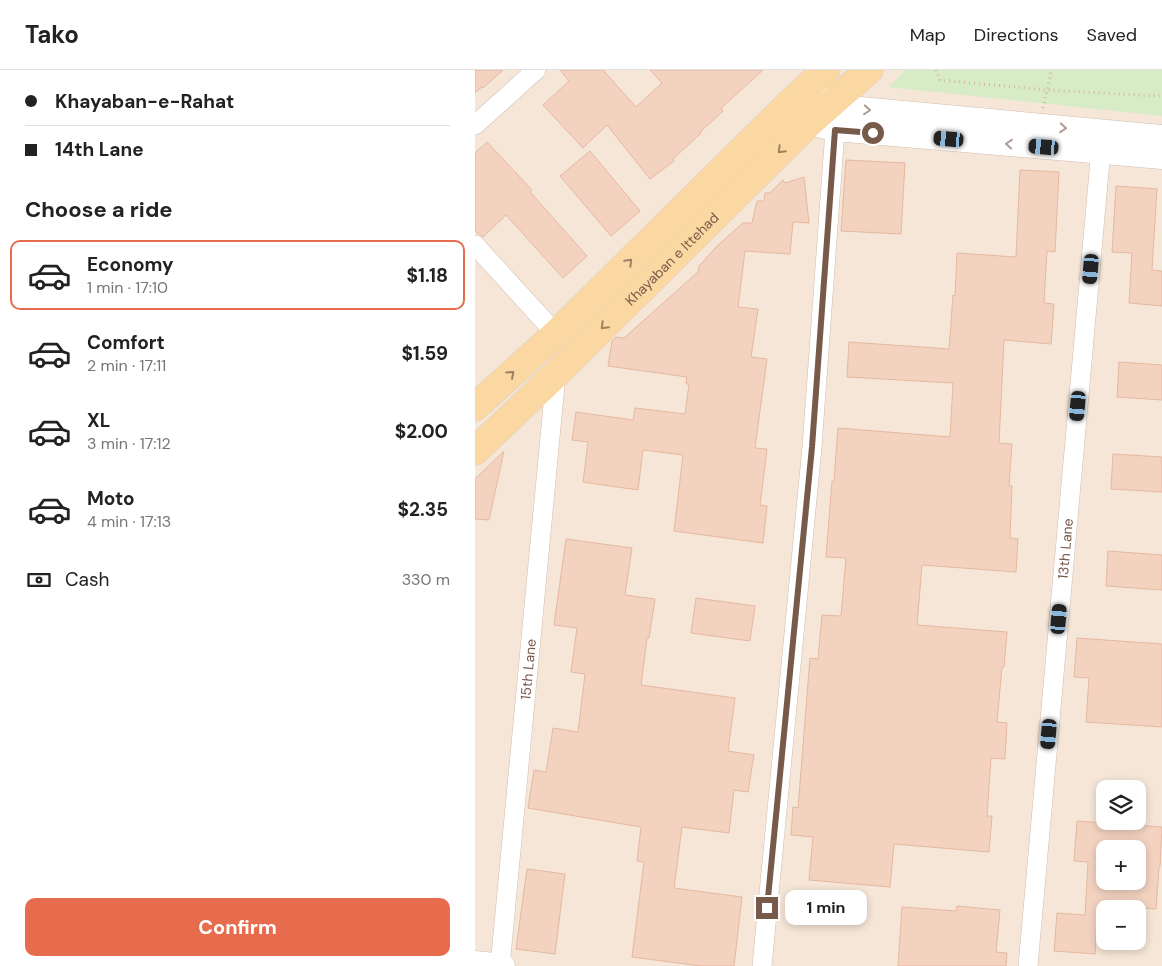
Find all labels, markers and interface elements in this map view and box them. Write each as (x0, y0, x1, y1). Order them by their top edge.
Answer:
text: Tako (25, 19, 79, 50)
text: Map (910, 23, 946, 47)
text: Directions (974, 23, 1059, 47)
text: Saved (1087, 23, 1137, 47)
text: Khayaban-e-Rahat (55, 89, 234, 114)
one-way arrow (863, 104, 871, 115)
route start (862, 122, 884, 144)
one-way arrow (1060, 122, 1068, 133)
car (933, 130, 964, 148)
text: 14th Lane (55, 137, 144, 162)
car (1028, 138, 1059, 156)
one-way arrow (1005, 139, 1013, 150)
one-way arrow (778, 144, 787, 153)
text: Choose a ride (25, 195, 173, 224)
street label: Khayaban e Ittehad (621, 209, 723, 309)
text: Economy (87, 252, 174, 277)
icon: car (27, 253, 72, 298)
car (1082, 253, 1099, 285)
one-way arrow (623, 259, 632, 268)
text: $1.18 (407, 263, 448, 288)
text: 1 min · 17:10 (87, 277, 168, 298)
one-way arrow (601, 320, 610, 329)
text: Comfort (87, 330, 165, 355)
icon: car (27, 331, 72, 376)
text: $1.59 (401, 341, 448, 366)
text: 2 min · 17:11 (87, 355, 166, 376)
one-way arrow (506, 371, 515, 380)
car (1069, 390, 1086, 422)
text: XL (87, 408, 110, 433)
icon: car (27, 409, 72, 454)
text: $2.00 (395, 419, 448, 444)
text: 3 min · 17:12 (87, 433, 171, 454)
text: Moto (87, 486, 135, 511)
icon: car (27, 487, 72, 532)
text: $2.35 (397, 497, 448, 522)
text: 4 min · 17:13 (87, 511, 171, 532)
street label: 13th Lane (1054, 517, 1077, 580)
icon: cash (25, 566, 53, 594)
text: Cash (65, 567, 109, 592)
text: 330 m (402, 569, 450, 590)
car (1050, 603, 1067, 635)
street label: 15th Lane (516, 638, 540, 701)
car (1040, 718, 1057, 750)
map controls (1096, 780, 1146, 950)
button: layers (1096, 780, 1146, 830)
button: + (1096, 840, 1146, 890)
callout: 1 min (785, 890, 867, 926)
route end (756, 897, 778, 919)
text: 1 min (807, 897, 845, 918)
button: Confirm (25, 898, 450, 956)
button: − (1096, 900, 1146, 950)

